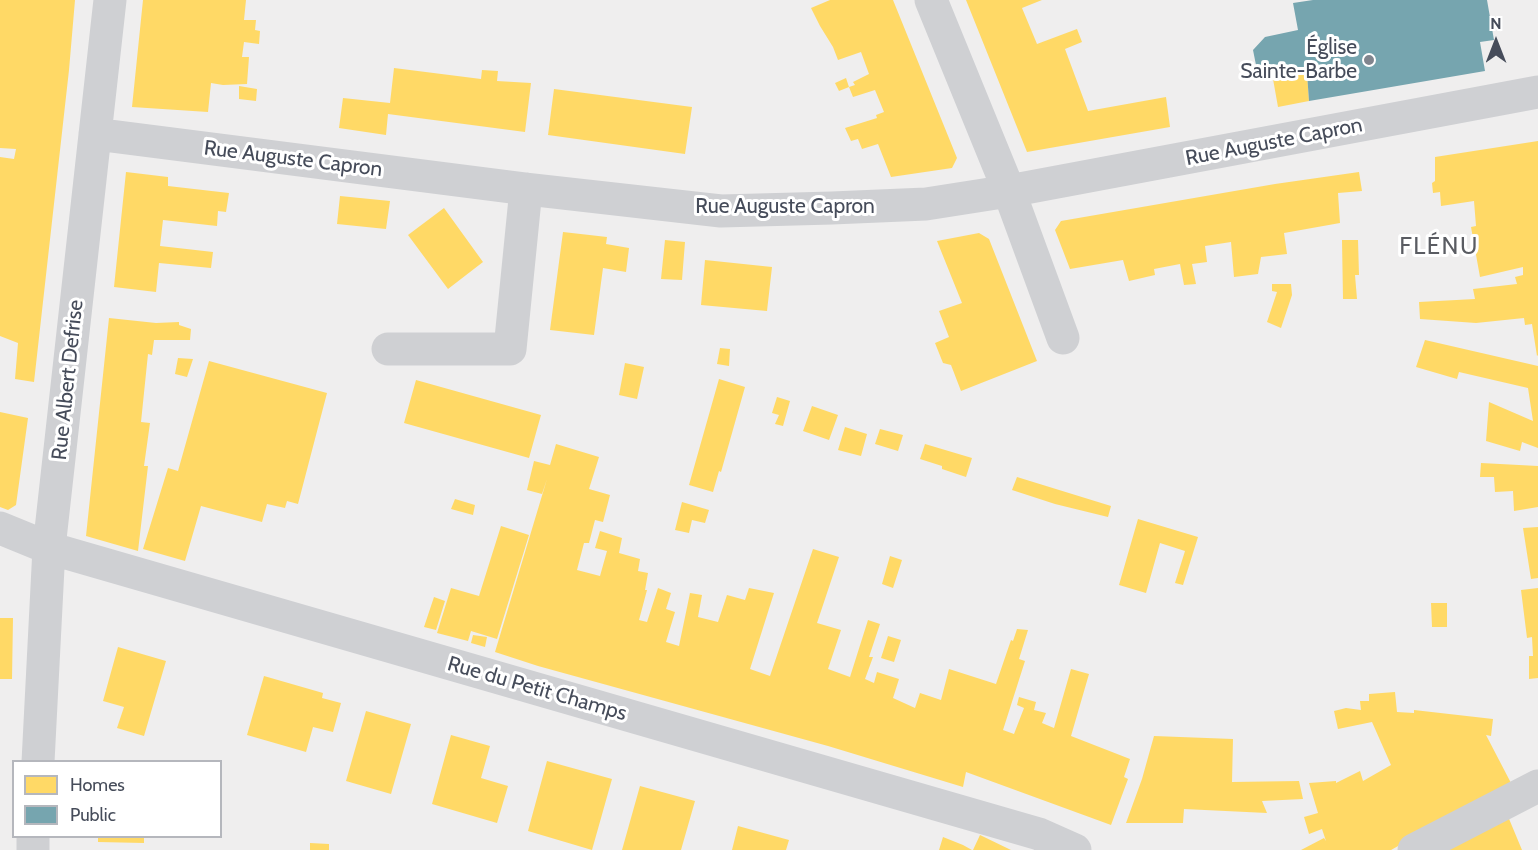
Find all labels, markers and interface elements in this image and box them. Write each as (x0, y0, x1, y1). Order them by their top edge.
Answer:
north arrow (1466, 12, 1526, 72)
text: N (1490, 14, 1502, 33)
place label: Église Sainte-Barbe (1240, 35, 1357, 85)
marker: Église Sainte-Barbe (1362, 53, 1376, 67)
street label: Rue Auguste Capron (1183, 112, 1365, 172)
street label: Rue Auguste Capron (202, 136, 384, 182)
street label: Rue Auguste Capron (695, 194, 875, 220)
district label: FLÉNU (1399, 233, 1479, 261)
street label: Rue Albert Defrise (47, 299, 89, 461)
street label: Rue du Petit Champs (444, 651, 630, 727)
legend (12, 760, 222, 838)
text: Homes (70, 774, 125, 796)
text: Public (70, 804, 116, 826)

